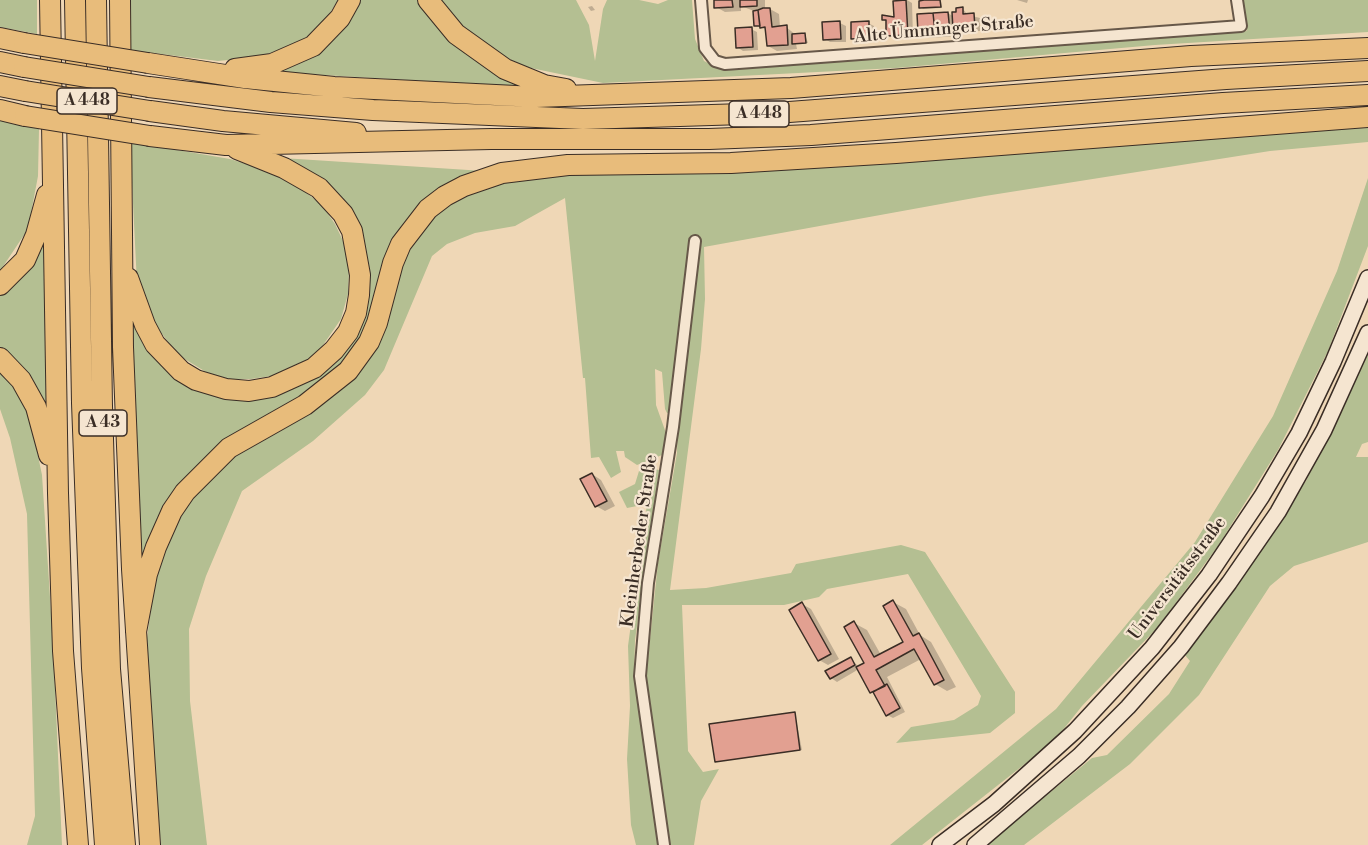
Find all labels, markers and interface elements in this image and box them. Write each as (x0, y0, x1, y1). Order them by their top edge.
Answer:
street label: Alte Ümminger Straße (853, 11, 1035, 49)
road number: A 448 (57, 88, 117, 114)
road number: A 448 (729, 101, 789, 127)
road number: A 43 (79, 410, 127, 436)
street label: Kleinherbeder Straße (617, 453, 663, 629)
street label: Universitätsstraße (1125, 513, 1231, 645)

